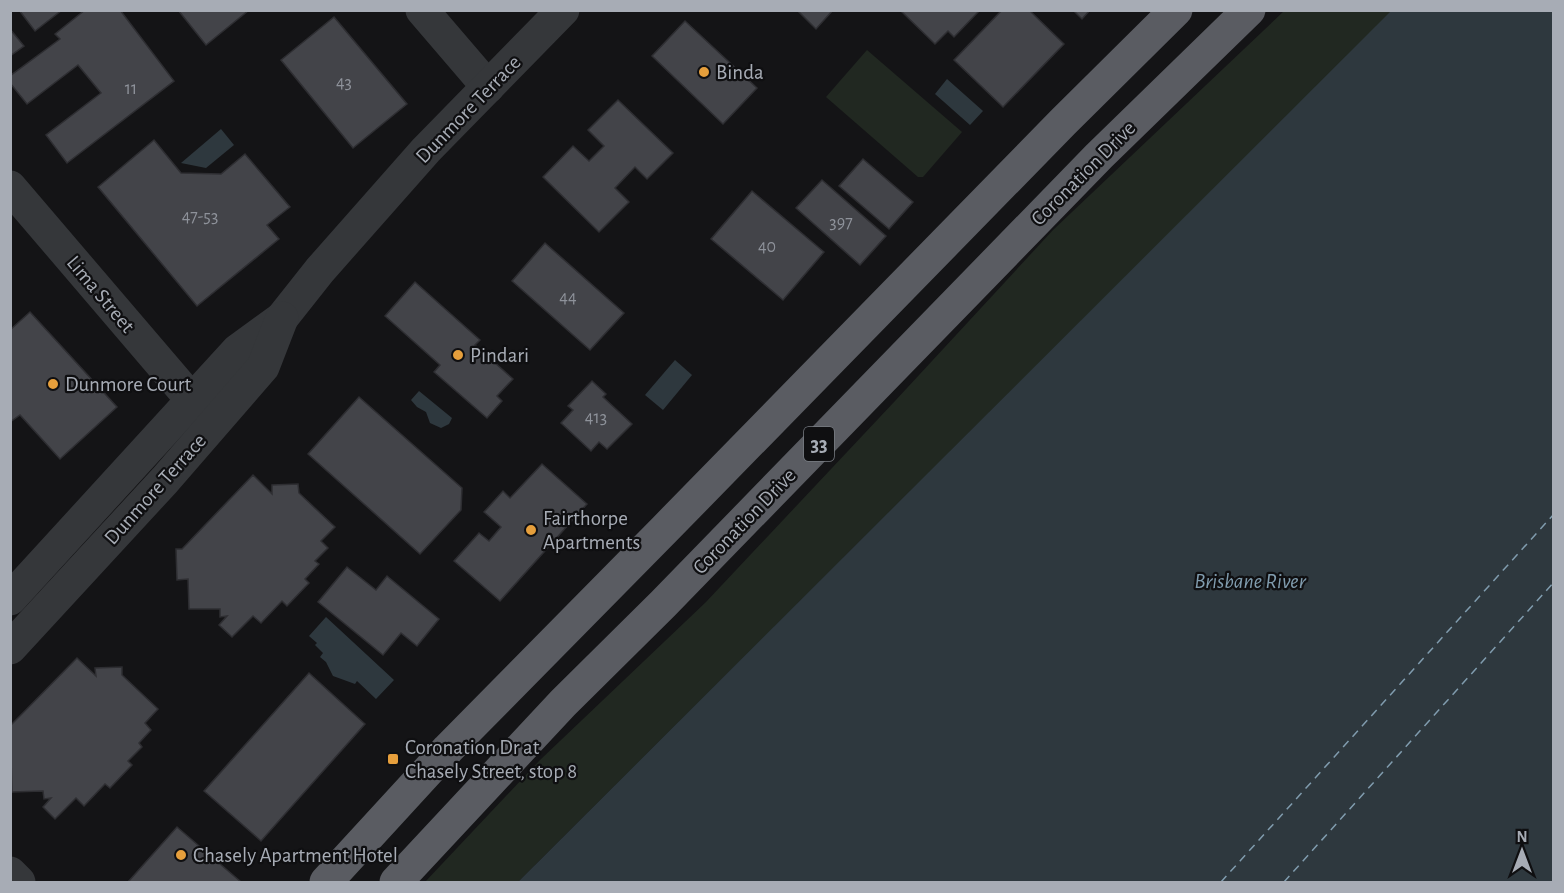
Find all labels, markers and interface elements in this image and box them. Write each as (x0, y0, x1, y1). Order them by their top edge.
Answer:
street label: Dunmore Terrace (412, 51, 525, 167)
place label: Binda (716, 62, 764, 83)
marker: Binda (697, 65, 711, 79)
house number: 43 (336, 74, 352, 92)
house number: 11 (125, 80, 137, 98)
street label: Coronation Drive (1027, 117, 1140, 230)
house number: 47-53 (182, 208, 218, 226)
house number: 397 (829, 214, 853, 232)
house number: 40 (758, 238, 776, 256)
street label: Lima Street (63, 252, 139, 337)
house number: 44 (559, 289, 577, 307)
place label: Pindari (470, 345, 529, 366)
marker: Pindari (451, 348, 465, 362)
place label: Dunmore Court (65, 374, 192, 395)
marker: Dunmore Court (46, 377, 60, 391)
house number: 413 (585, 409, 607, 427)
road number: 33 (804, 427, 834, 461)
street label: Dunmore Terrace (100, 430, 210, 549)
street label: Coronation Drive (689, 464, 800, 578)
place label: Fairthorpe Apartments (543, 508, 640, 553)
marker: Fairthorpe Apartments (524, 523, 538, 537)
water label: Brisbane River (1194, 570, 1307, 592)
place label: Coronation Dr at Chasely Street, stop 8 (405, 737, 577, 782)
marker: Coronation Dr at Chasely Street, stop 8 (386, 752, 400, 766)
north arrow (1492, 821, 1552, 881)
text: N (1516, 829, 1528, 845)
place label: Chasely Apartment Hotel (193, 845, 398, 866)
marker: Chasely Apartment Hotel (174, 848, 188, 862)

